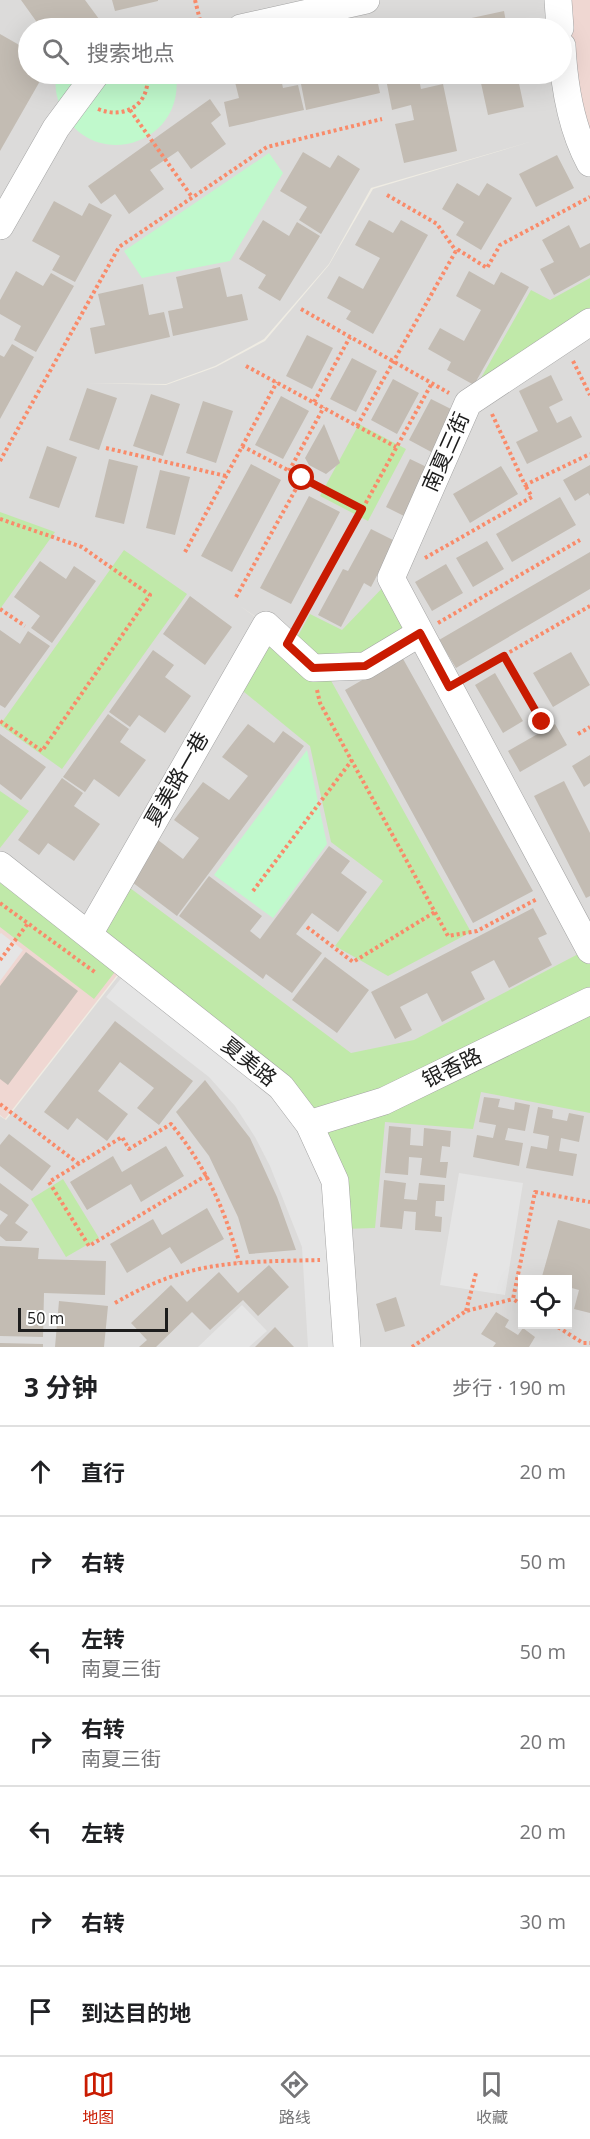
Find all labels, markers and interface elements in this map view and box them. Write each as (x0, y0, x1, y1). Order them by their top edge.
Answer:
search box (18, 18, 572, 84)
icon: search (39, 35, 72, 68)
text: 搜索地点 (87, 37, 175, 67)
street label: 南夏三街 (415, 408, 475, 496)
route start (288, 464, 314, 490)
route end (528, 708, 554, 734)
street label: 夏美路一巷 (138, 726, 215, 831)
street label: 夏美路 (216, 1031, 283, 1092)
street label: 银香路 (417, 1041, 486, 1093)
map controls (518, 1275, 572, 1329)
button: locate (518, 1275, 572, 1329)
scale bar (18, 1305, 168, 1332)
text: 50 m (27, 1307, 64, 1329)
text: 3 分钟 (24, 1369, 98, 1405)
text: 步行 · 190 m (452, 1374, 566, 1401)
icon: ahead (24, 1455, 57, 1488)
text: 直行 (81, 1457, 125, 1487)
text: 20 m (519, 1458, 566, 1485)
icon: right (24, 1545, 57, 1578)
text: 右转 (81, 1547, 125, 1577)
text: 50 m (519, 1548, 566, 1575)
text: 左转 (81, 1623, 125, 1653)
icon: left (24, 1635, 57, 1668)
text: 50 m (519, 1638, 566, 1665)
text: 南夏三街 (81, 1655, 161, 1682)
text: 右转 (81, 1713, 125, 1743)
icon: right (24, 1725, 57, 1758)
text: 20 m (519, 1728, 566, 1755)
text: 南夏三街 (81, 1745, 161, 1772)
icon: left (24, 1815, 57, 1848)
text: 左转 (81, 1817, 125, 1847)
text: 20 m (519, 1818, 566, 1845)
icon: right (24, 1905, 57, 1938)
text: 右转 (81, 1907, 125, 1937)
text: 30 m (519, 1908, 566, 1935)
icon: arrive (24, 1995, 57, 2028)
text: 到达目的地 (81, 1997, 191, 2027)
tab: 地图 (82, 2068, 115, 2128)
tab: 路线 (278, 2068, 311, 2128)
tab: 收藏 (475, 2068, 508, 2128)

